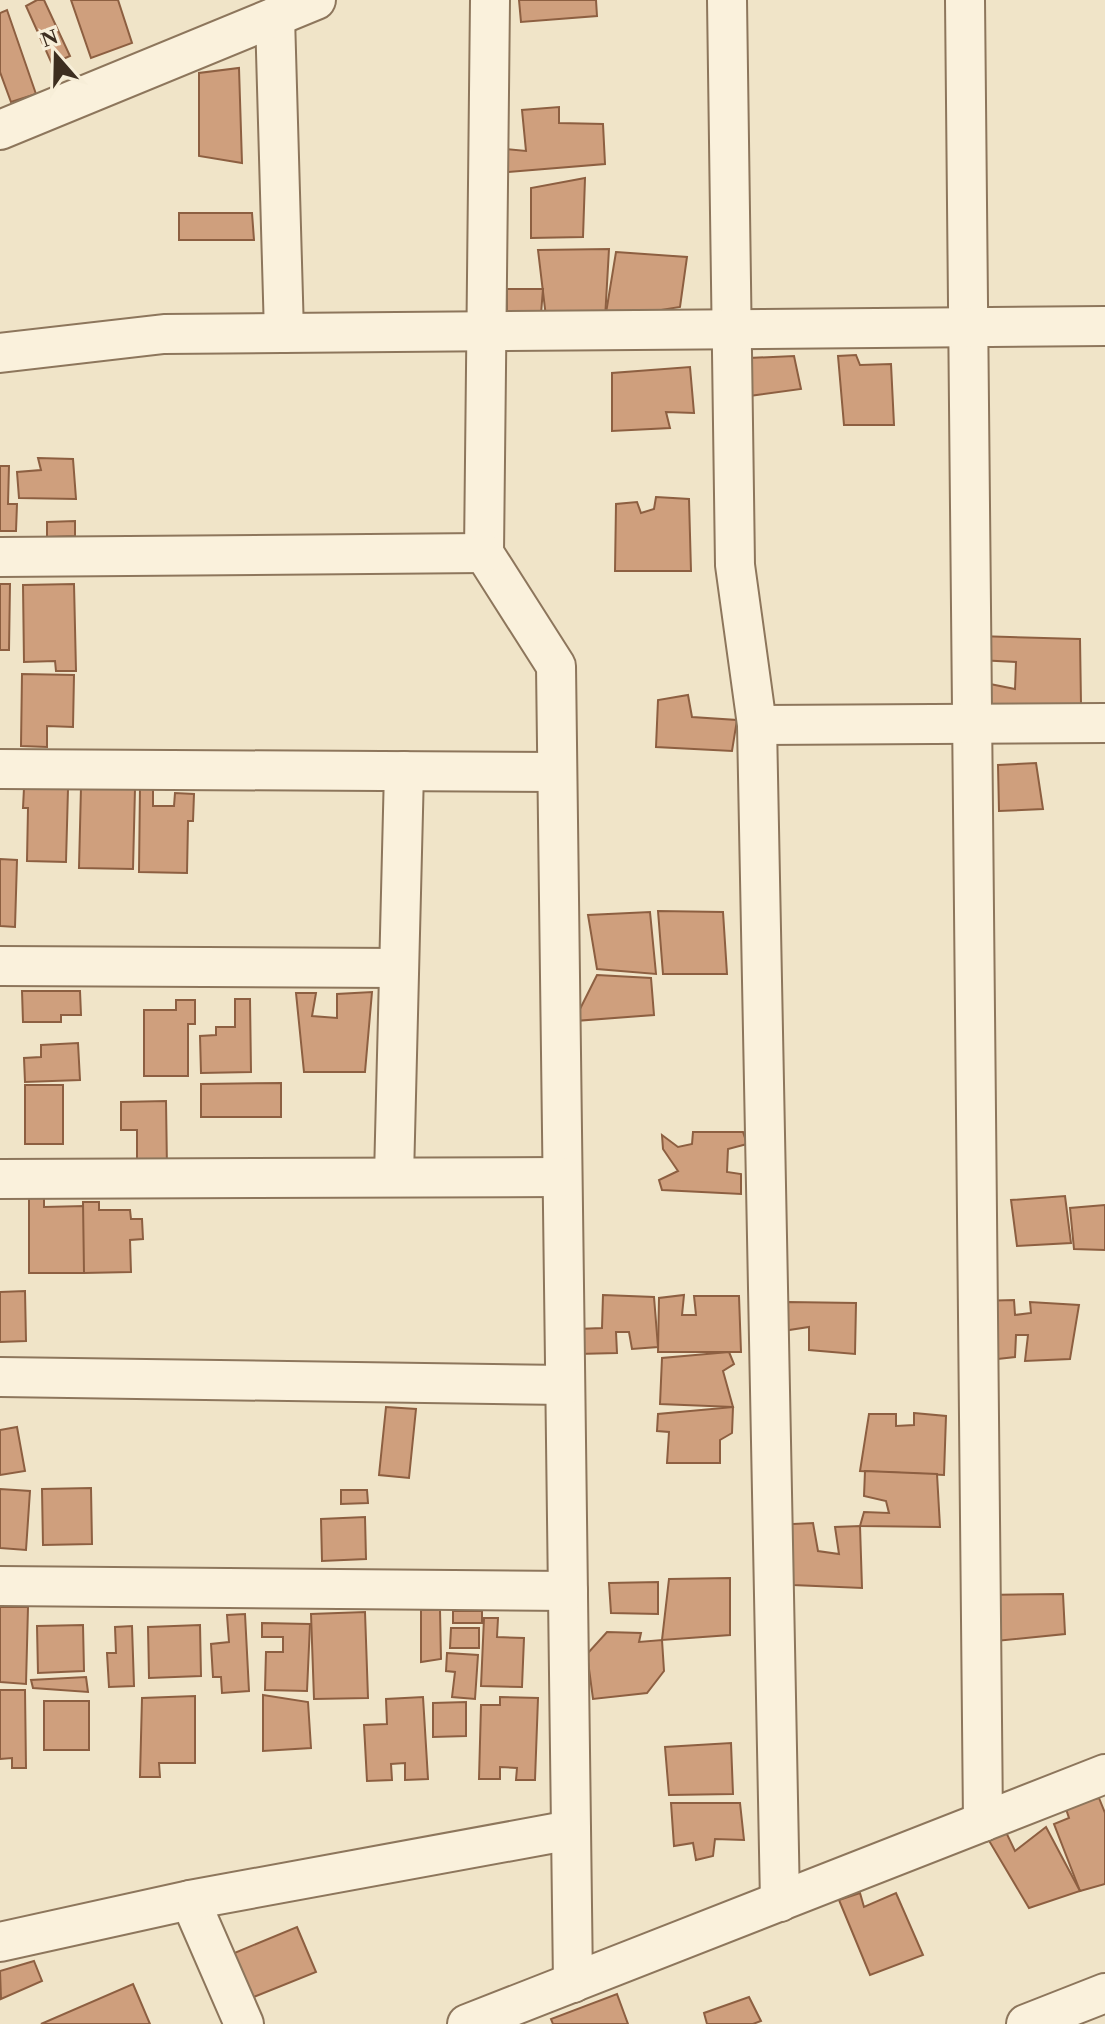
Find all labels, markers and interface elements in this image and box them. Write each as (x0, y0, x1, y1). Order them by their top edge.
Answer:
north arrow (16, 16, 96, 96)
text: N (38, 23, 61, 52)

